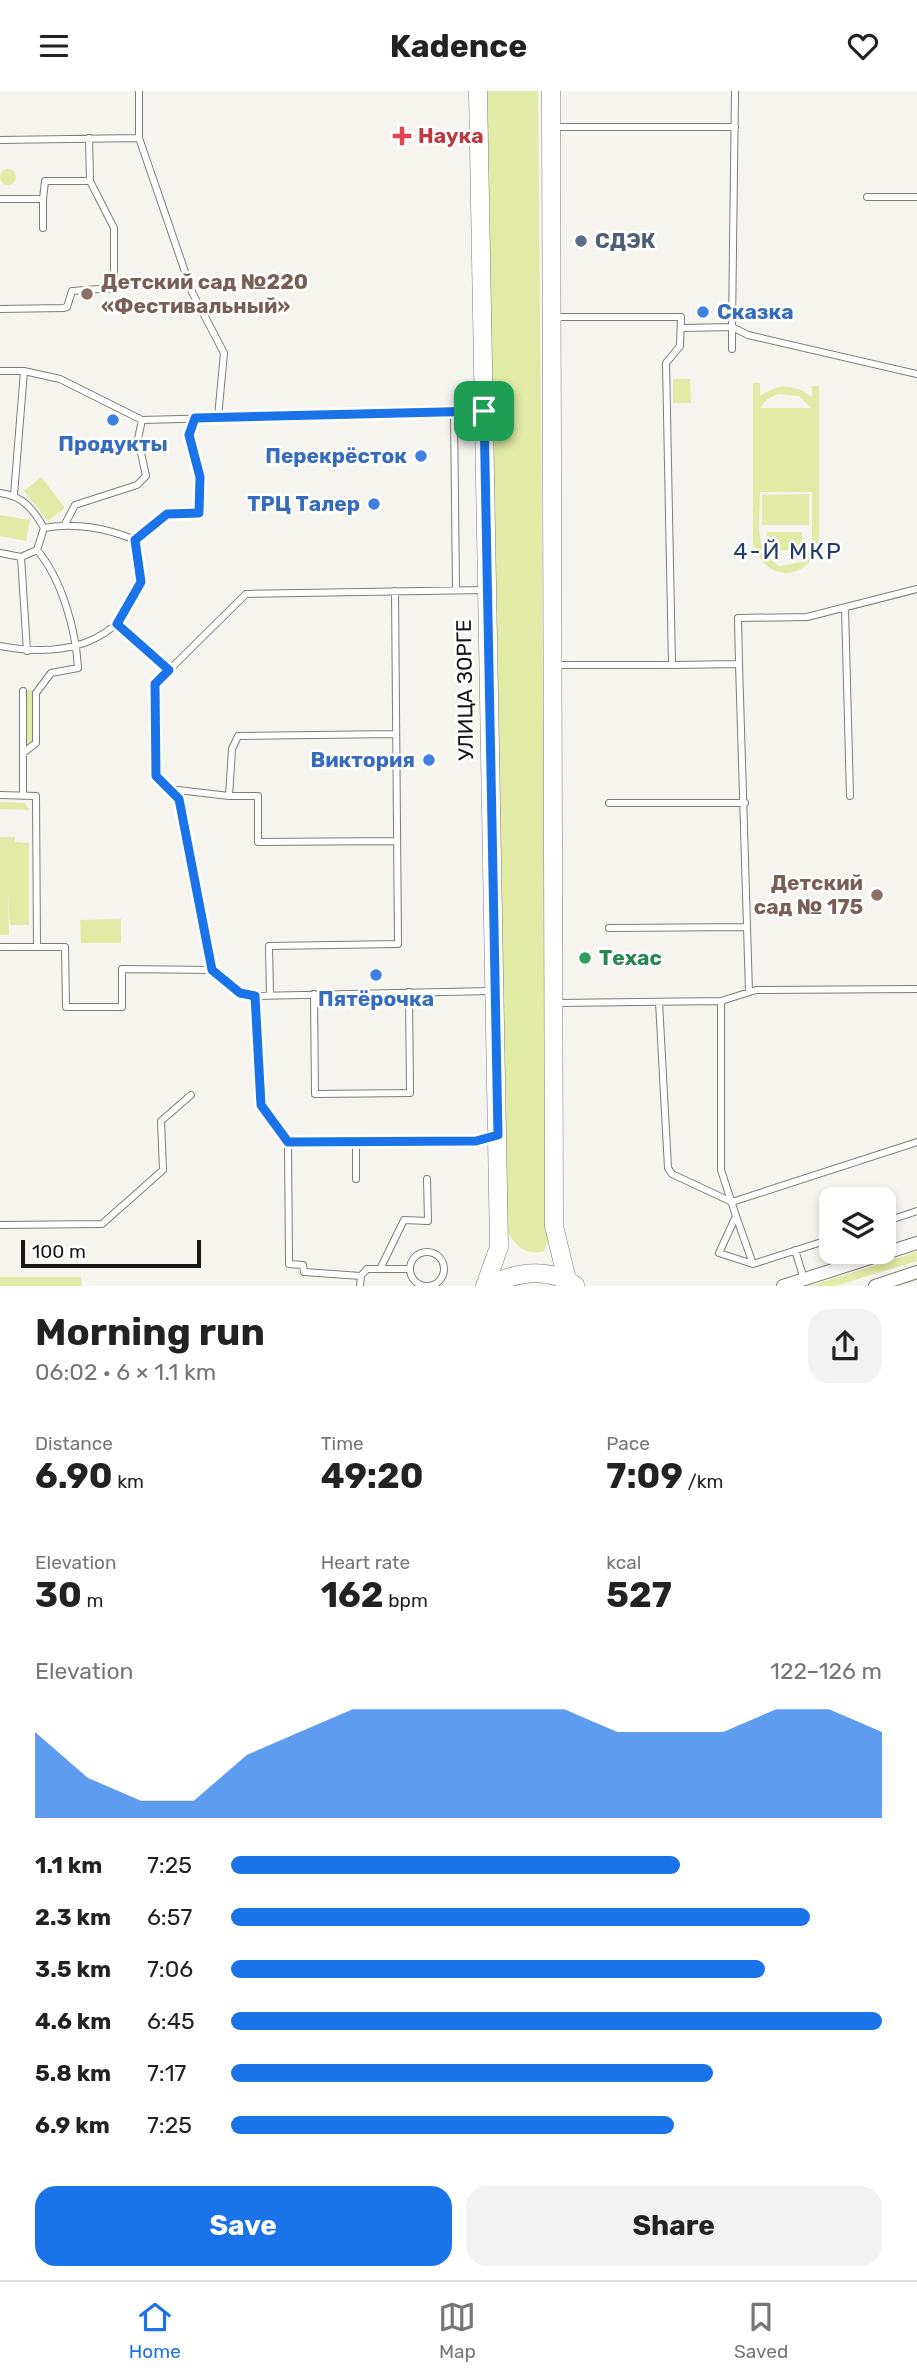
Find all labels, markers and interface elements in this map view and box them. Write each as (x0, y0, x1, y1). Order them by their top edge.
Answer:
icon: menu (35, 27, 73, 65)
text: Kadence (390, 27, 527, 65)
icon: heart (844, 27, 882, 65)
place label: Наука (418, 123, 484, 148)
marker: Наука (392, 126, 412, 146)
place label: СДЭК (595, 228, 656, 253)
marker: СДЭК (573, 233, 589, 249)
place label: Детский сад №220 «Фестивальный» (101, 269, 308, 318)
marker: Детский сад №220 «Фестивальный» (79, 286, 95, 302)
place label: Сказка (717, 299, 794, 324)
marker: Сказка (695, 304, 711, 320)
pin (454, 381, 514, 441)
icon: arrive (465, 392, 503, 430)
marker: Продукты (105, 412, 121, 428)
place label: Продукты (58, 431, 168, 456)
place label: Перекрёсток (265, 443, 407, 468)
marker: Перекрёсток (413, 448, 429, 464)
place label: ТРЦ Талер (247, 491, 360, 516)
marker: ТРЦ Талер (366, 496, 382, 512)
district label: 4-Й МКР (733, 537, 843, 565)
street label: УЛИЦА ЗОРГЕ (451, 619, 478, 761)
place label: Виктория (310, 747, 415, 772)
marker: Виктория (421, 752, 437, 768)
place label: Детский сад № 175 (754, 870, 863, 919)
marker: Детский сад № 175 (869, 887, 885, 903)
place label: Техас (599, 945, 662, 970)
marker: Техас (577, 950, 593, 966)
marker: Пятёрочка (368, 967, 384, 983)
place label: Пятёрочка (318, 986, 434, 1011)
map controls (819, 1187, 896, 1264)
button: layers (819, 1187, 896, 1264)
scale bar (21, 1237, 201, 1269)
text: 100 m (32, 1240, 86, 1263)
text: Morning run (35, 1309, 265, 1355)
button: share (808, 1309, 882, 1383)
text: 06:02 · 6 × 1.1 km (35, 1358, 216, 1386)
text: Distance (35, 1432, 113, 1455)
text: Time (321, 1432, 364, 1455)
text: Pace (606, 1432, 650, 1455)
text: 6.90 (35, 1455, 113, 1497)
text: 49:20 (321, 1455, 424, 1497)
text: 7:09 (606, 1455, 683, 1497)
text: km (113, 1470, 144, 1493)
text: /km (683, 1470, 723, 1493)
text: Elevation (35, 1551, 116, 1574)
text: Heart rate (321, 1551, 410, 1574)
text: kcal (606, 1551, 641, 1574)
text: 30 (35, 1574, 82, 1616)
text: 162 (321, 1574, 384, 1616)
text: 527 (606, 1574, 672, 1616)
text: m (82, 1589, 103, 1612)
text: bpm (384, 1589, 428, 1612)
text: Elevation (35, 1657, 134, 1685)
text: 122–126 m (770, 1657, 882, 1685)
text: 1.1 km (35, 1851, 102, 1879)
text: 7:25 (147, 1851, 192, 1879)
text: 2.3 km (35, 1903, 111, 1931)
text: 6:57 (147, 1903, 192, 1931)
text: 3.5 km (35, 1955, 111, 1983)
text: 7:06 (147, 1955, 193, 1983)
text: 4.6 km (35, 2007, 111, 2035)
text: 6:45 (147, 2007, 195, 2035)
text: 5.8 km (35, 2059, 111, 2087)
text: 7:17 (147, 2059, 186, 2087)
text: 6.9 km (35, 2111, 110, 2139)
text: 7:25 (147, 2111, 192, 2139)
button: Save (35, 2186, 452, 2266)
button: Share (466, 2186, 882, 2266)
tab: Home (129, 2298, 181, 2363)
tab: Map (438, 2298, 476, 2363)
tab: Saved (734, 2298, 788, 2363)

